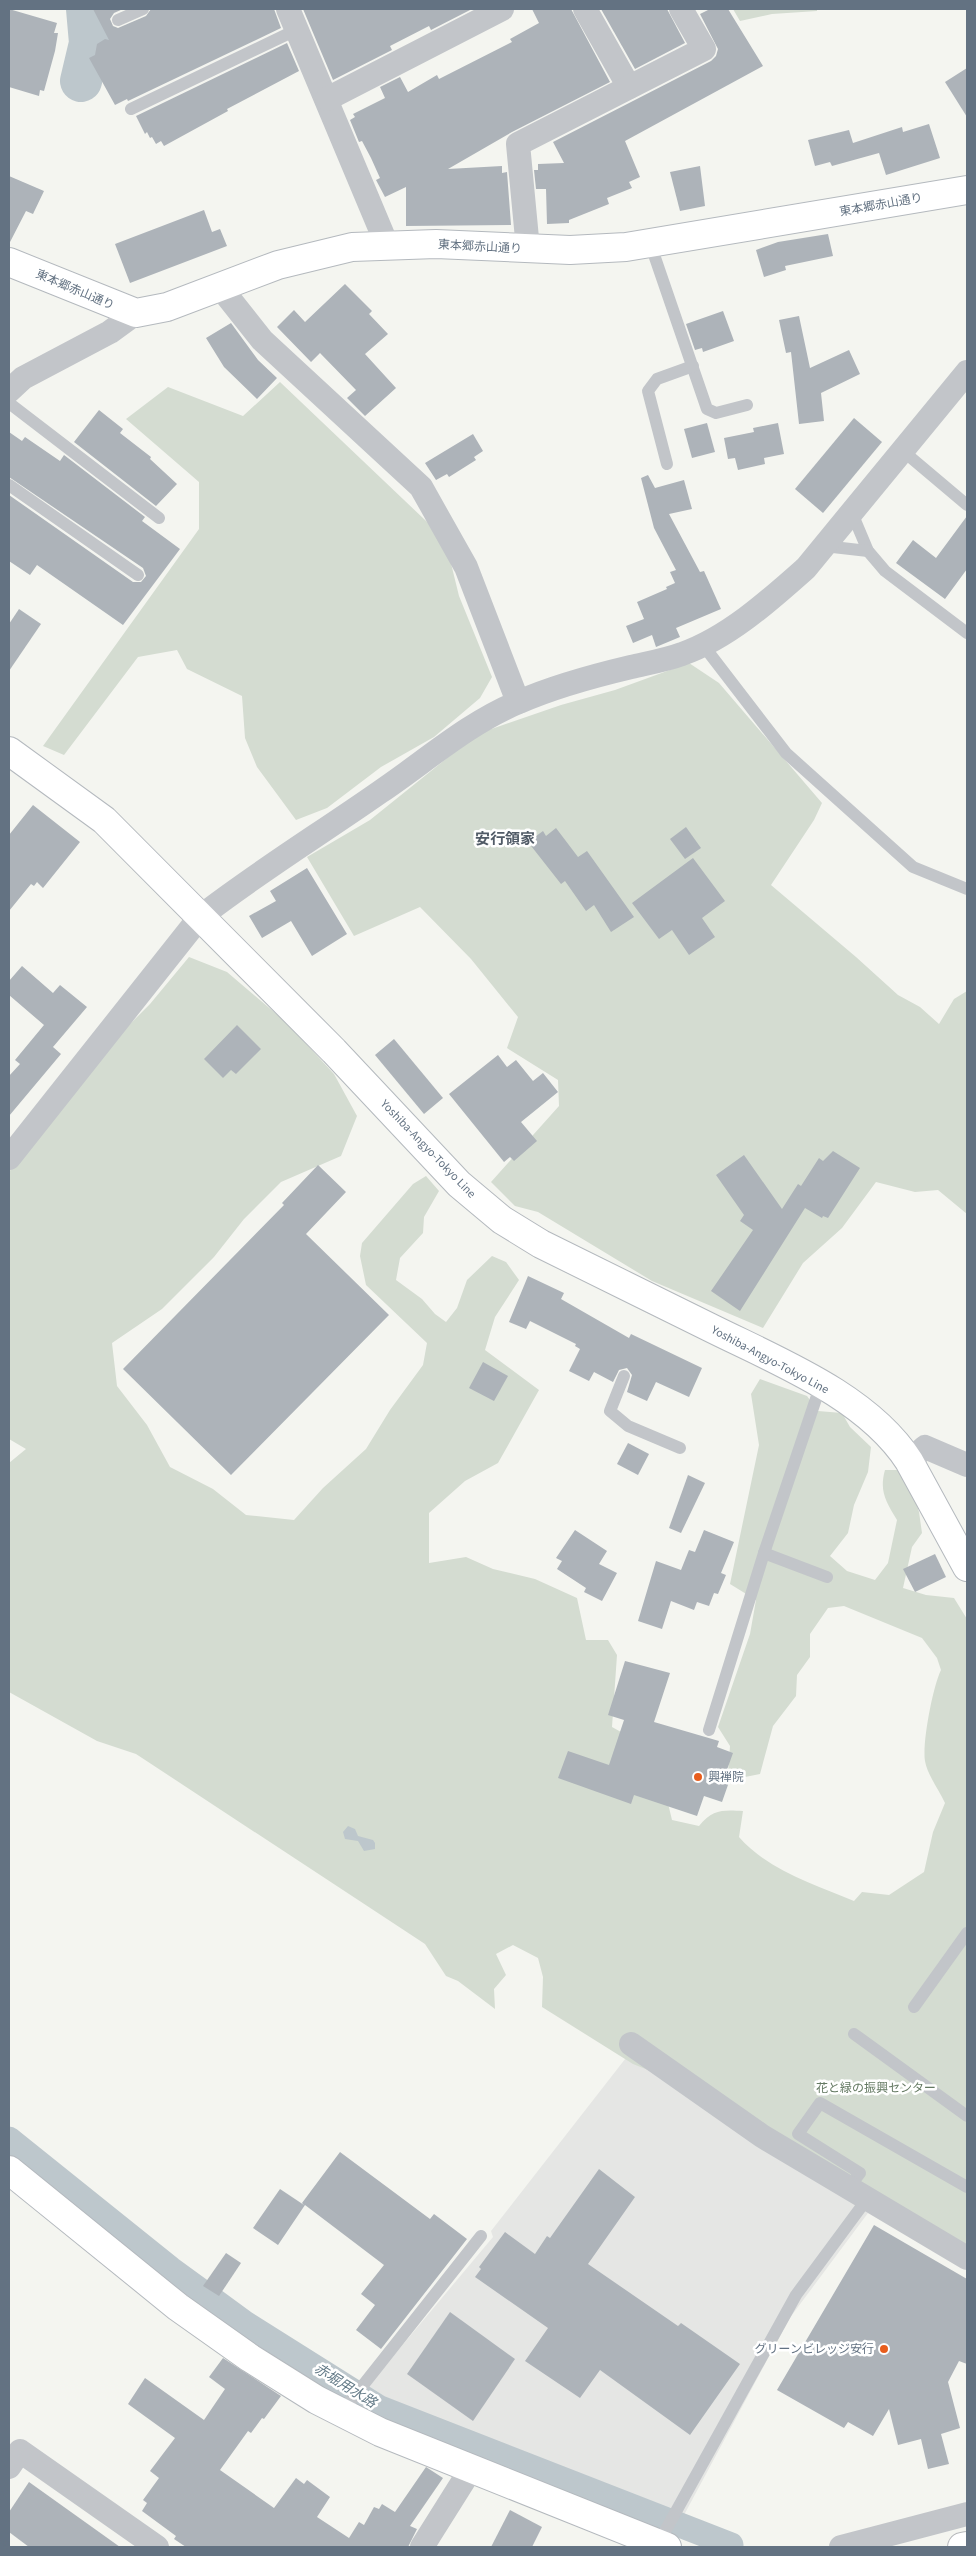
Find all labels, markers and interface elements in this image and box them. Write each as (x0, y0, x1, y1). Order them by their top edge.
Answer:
street label: 東本郷赤山通り (838, 189, 924, 221)
street label: 東本郷赤山通り (438, 236, 522, 258)
street label: 東本郷赤山通り (33, 266, 117, 314)
district label: 安行領家 (475, 829, 535, 850)
street label: Yoshiba-Angyo-Tokyo Line (376, 1095, 480, 1202)
street label: Yoshiba-Angyo-Tokyo Line (707, 1321, 832, 1398)
place label: 興禅院 (708, 1769, 744, 1786)
marker: 興禅院 (692, 1771, 704, 1783)
park label: 花と緑の振興センター (816, 2080, 936, 2097)
place label: グリーンビレッジ安行 (755, 2341, 874, 2358)
marker: グリーンビレッジ安行 (878, 2343, 890, 2355)
water label: 赤堀用水路 (310, 2359, 381, 2414)

